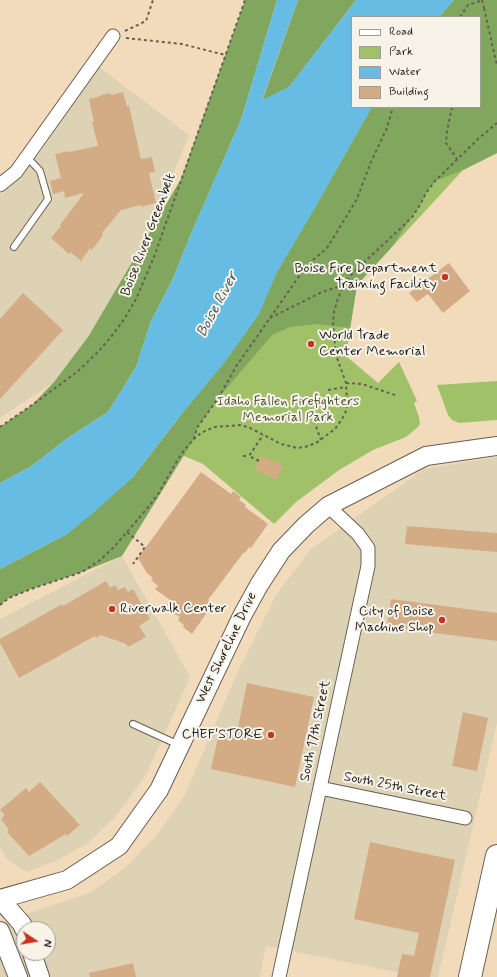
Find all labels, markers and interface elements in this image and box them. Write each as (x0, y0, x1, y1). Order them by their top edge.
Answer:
legend (351, 16, 481, 108)
text: Road (389, 24, 413, 40)
text: Park (389, 44, 413, 60)
text: Water (389, 64, 421, 80)
text: Building (389, 84, 429, 100)
street label: Boise River Greenbelt (118, 171, 180, 299)
place label: Boise Fire Department Training Facility (295, 261, 437, 294)
water label: Boise River (194, 270, 242, 340)
marker: Boise Fire Department Training Facility (440, 272, 450, 282)
place label: World Trade Center Memorial (319, 328, 425, 360)
marker: World Trade Center Memorial (306, 339, 316, 349)
park label: Idaho Fallen Firefighters Memorial Park (217, 394, 359, 426)
street label: West Shoreline Drive (193, 590, 261, 706)
place label: Riverwalk Center (120, 601, 227, 617)
marker: Riverwalk Center (107, 604, 117, 614)
place label: City of Boise Machine Shop (355, 604, 434, 636)
marker: City of Boise Machine Shop (437, 615, 447, 625)
street label: South 17th Street (297, 679, 335, 783)
place label: CHEF'STORE (182, 727, 263, 743)
marker: CHEF'STORE (266, 730, 276, 740)
street label: South 25th Street (342, 769, 448, 805)
north arrow (16, 921, 56, 961)
text: N (39, 938, 54, 948)

